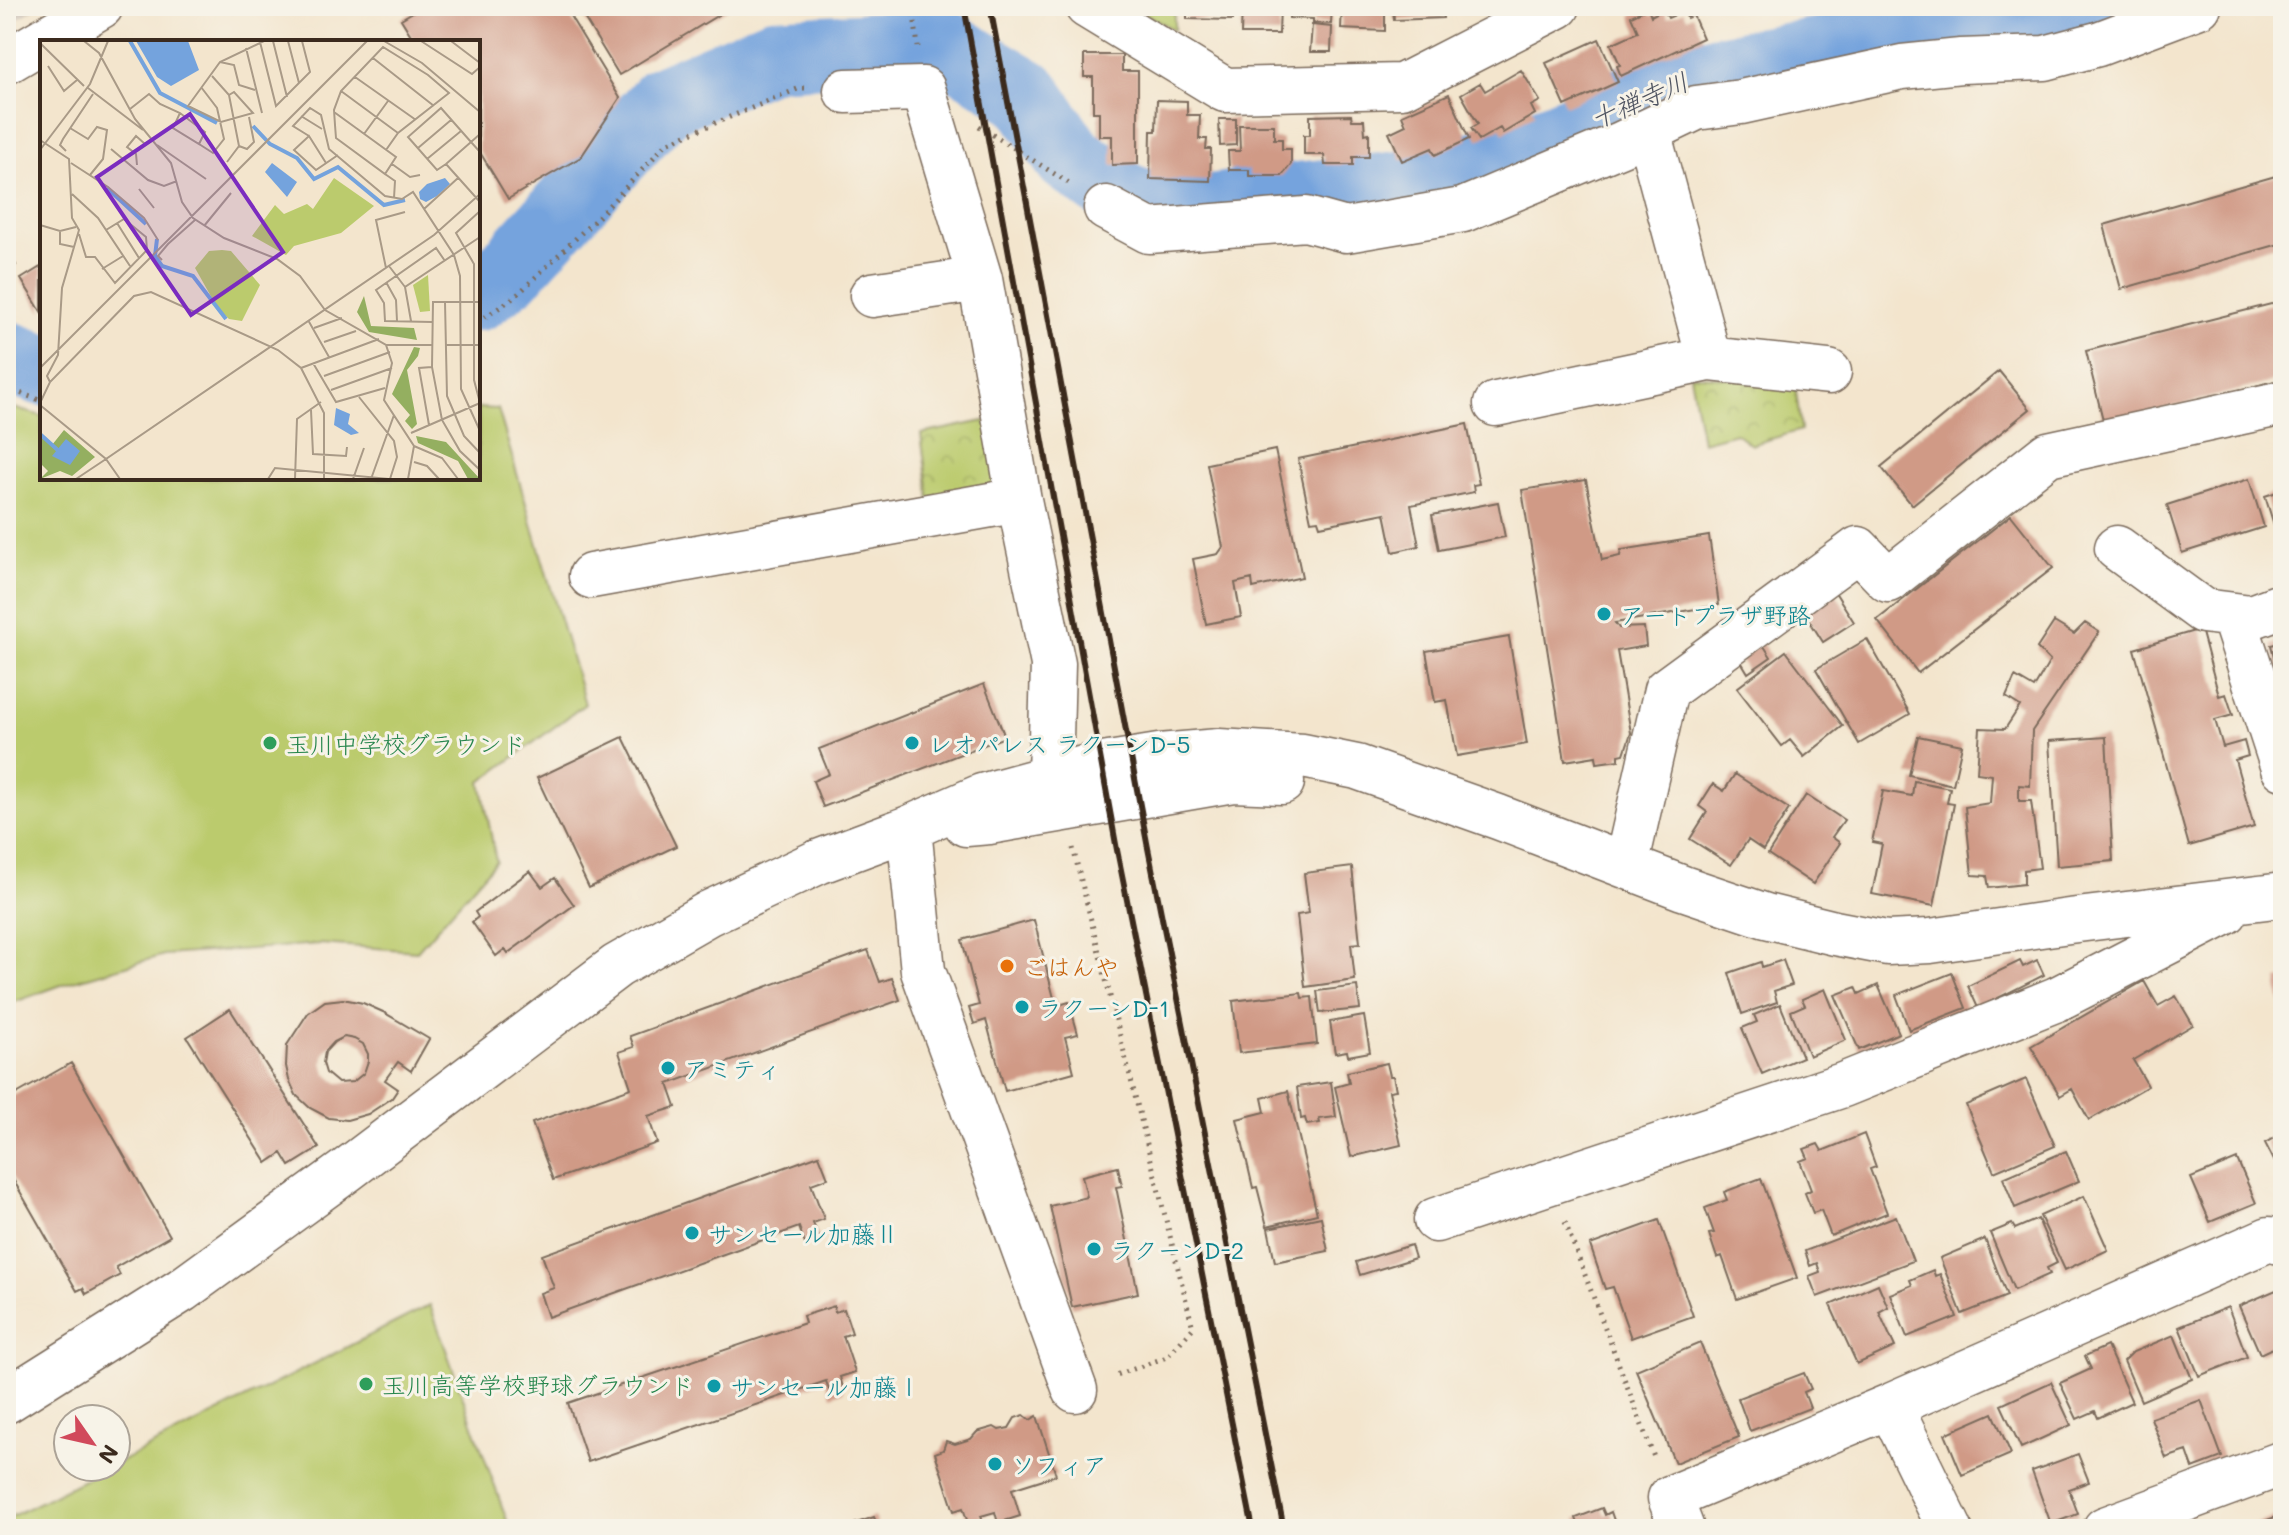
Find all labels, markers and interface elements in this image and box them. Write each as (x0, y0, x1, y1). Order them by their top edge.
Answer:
inset map (40, 40, 480, 480)
water label: 十禅寺川 (1584, 64, 1694, 136)
place label: アートプラザ野路 (1620, 599, 1811, 630)
marker: アートプラザ野路 (1595, 605, 1613, 623)
place label: 玉川中学校グラウンド (286, 728, 526, 759)
place label: レオパレス ラクーンD-5 (928, 728, 1190, 759)
marker: 玉川中学校グラウンド (261, 734, 279, 752)
marker: レオパレス ラクーンD-5 (903, 734, 921, 752)
place label: ごはんや (1023, 951, 1119, 982)
marker: ごはんや (998, 957, 1016, 975)
place label: ラクーンD-1 (1038, 992, 1169, 1023)
marker: ラクーンD-1 (1013, 998, 1031, 1016)
place label: アミティ (684, 1053, 780, 1084)
marker: アミティ (659, 1059, 677, 1077)
place label: サンセール加藤Ⅱ (708, 1218, 899, 1249)
marker: サンセール加藤Ⅱ (683, 1224, 701, 1242)
place label: ラクーンD-2 (1110, 1234, 1244, 1265)
marker: ラクーンD-2 (1085, 1240, 1103, 1258)
place label: 玉川高等学校野球グラウンド (382, 1369, 694, 1400)
place label: サンセール加藤Ⅰ (730, 1371, 921, 1402)
marker: 玉川高等学校野球グラウンド (357, 1375, 375, 1393)
marker: サンセール加藤Ⅰ (705, 1377, 723, 1395)
north arrow (52, 1403, 132, 1483)
text: N (92, 1439, 126, 1469)
place label: ソフィア (1011, 1449, 1107, 1480)
marker: ソフィア (986, 1455, 1004, 1473)

